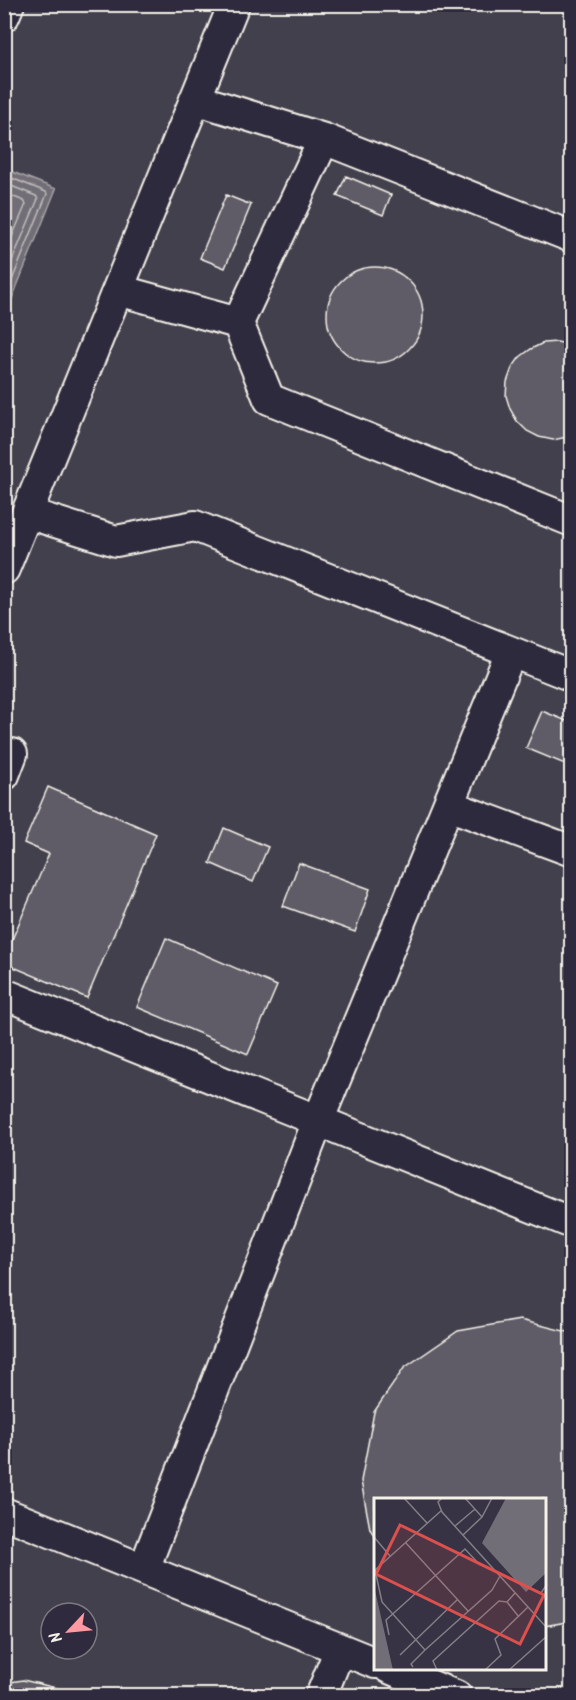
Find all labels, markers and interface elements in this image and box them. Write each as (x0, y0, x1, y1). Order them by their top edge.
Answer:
inset map (374, 1498, 546, 1670)
north arrow (39, 1601, 99, 1661)
text: N (43, 1627, 70, 1647)

